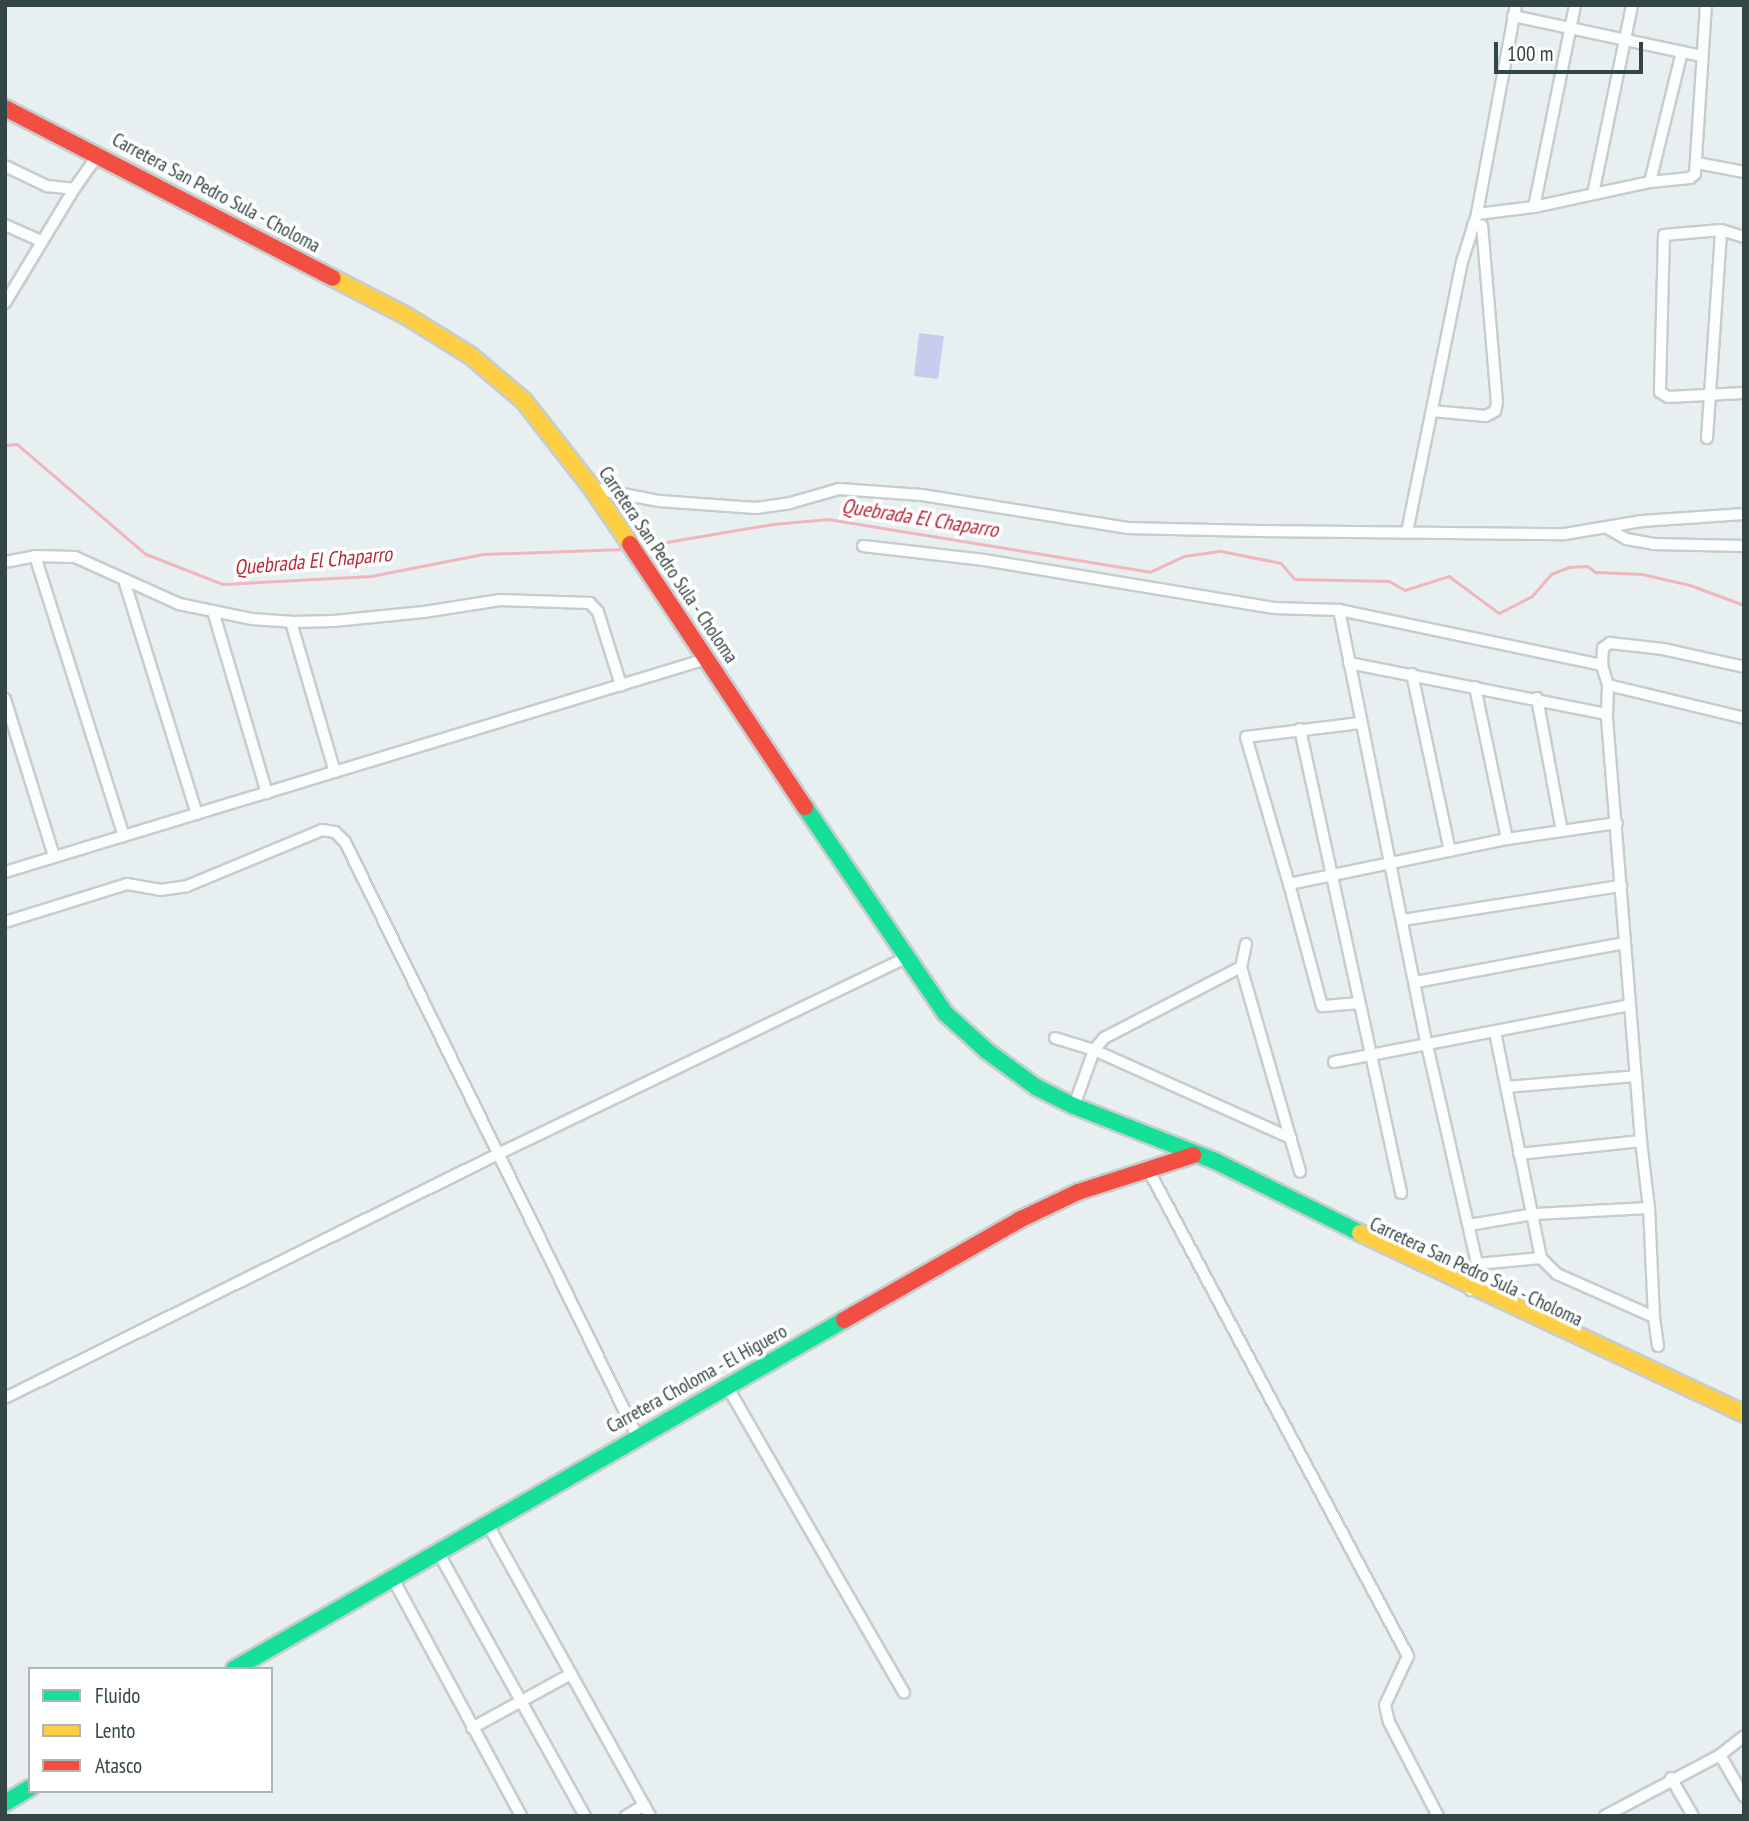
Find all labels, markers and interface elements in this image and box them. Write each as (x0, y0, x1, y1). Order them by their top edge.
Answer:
scale bar (1497, 28, 1646, 72)
text: 100 m (1507, 40, 1553, 67)
street label: Carretera San Pedro Sula - Choloma (108, 128, 324, 258)
street label: Carretera San Pedro Sula - Choloma (593, 462, 743, 668)
water label: Quebrada El Chaparro (840, 493, 1000, 543)
water label: Quebrada El Chaparro (233, 542, 393, 580)
street label: Carretera San Pedro Sula - Choloma (1365, 1212, 1587, 1332)
street label: Carretera Choloma - El Higuero (602, 1320, 792, 1438)
legend (28, 1667, 273, 1793)
text: Fluido (95, 1682, 140, 1709)
text: Lento (95, 1717, 135, 1744)
text: Atasco (95, 1752, 142, 1779)

